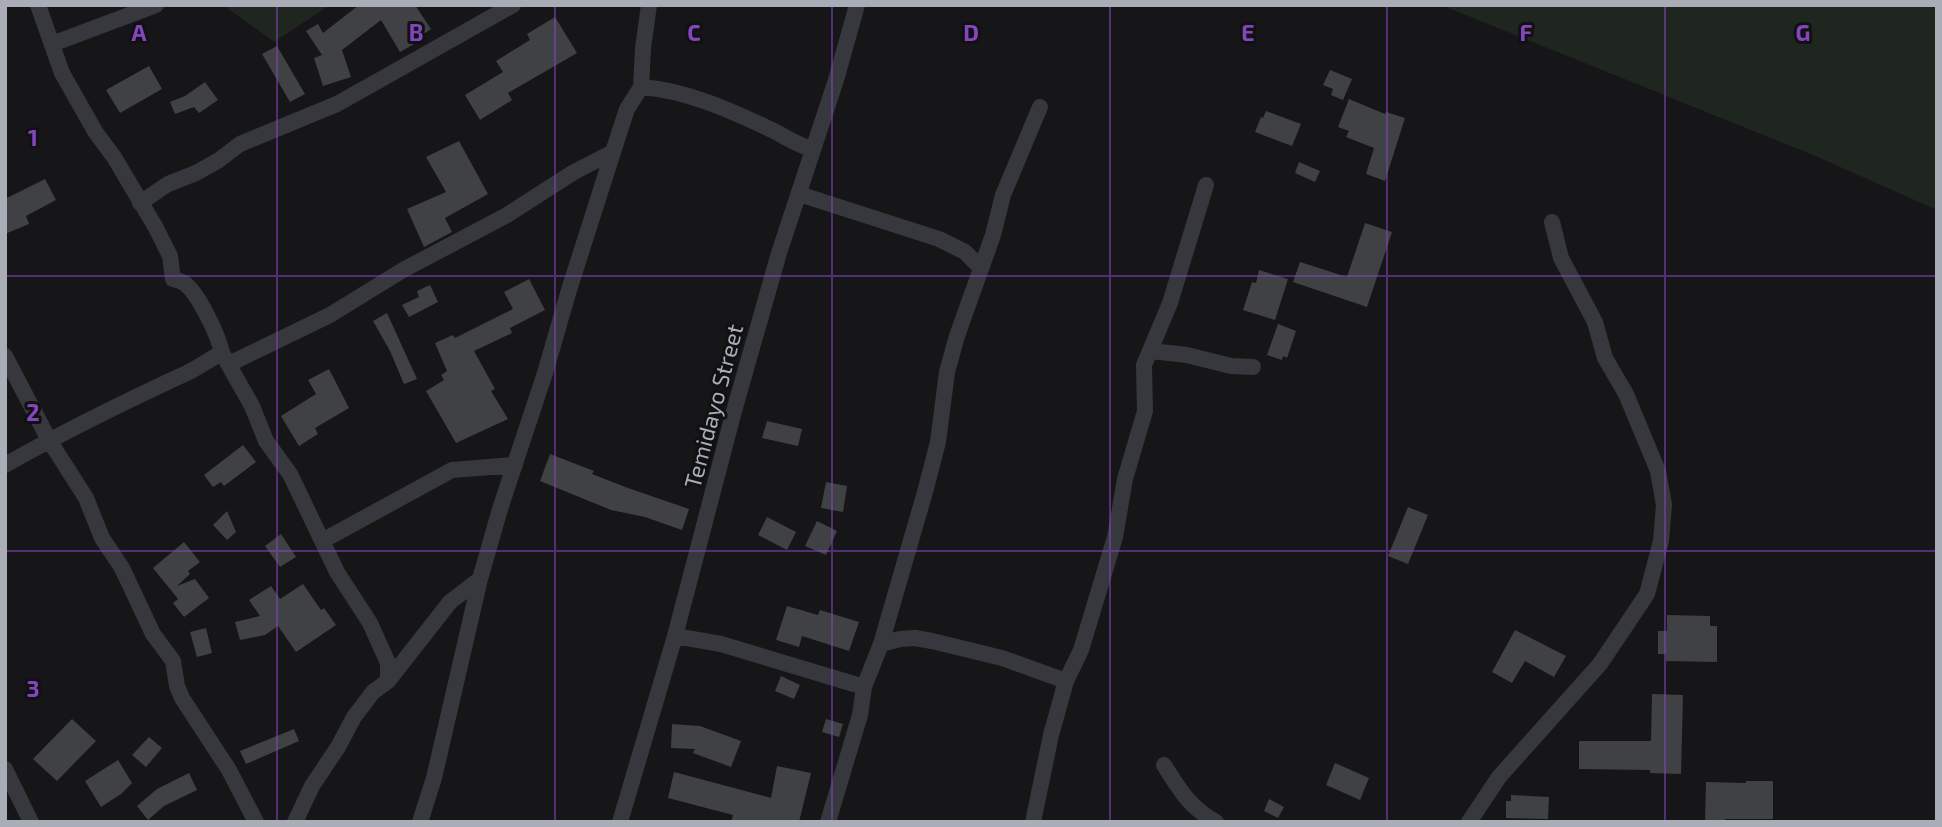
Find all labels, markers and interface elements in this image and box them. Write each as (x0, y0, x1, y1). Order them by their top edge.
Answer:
text: A (131, 18, 147, 46)
text: B (409, 18, 423, 46)
text: C (687, 18, 701, 46)
text: D (963, 18, 979, 46)
text: E (1241, 18, 1255, 46)
text: F (1520, 18, 1533, 46)
text: G (1796, 18, 1810, 46)
text: 1 (28, 123, 38, 151)
street label: Temidayo Street (678, 321, 748, 491)
text: 2 (26, 398, 40, 426)
text: 3 (26, 674, 40, 702)

